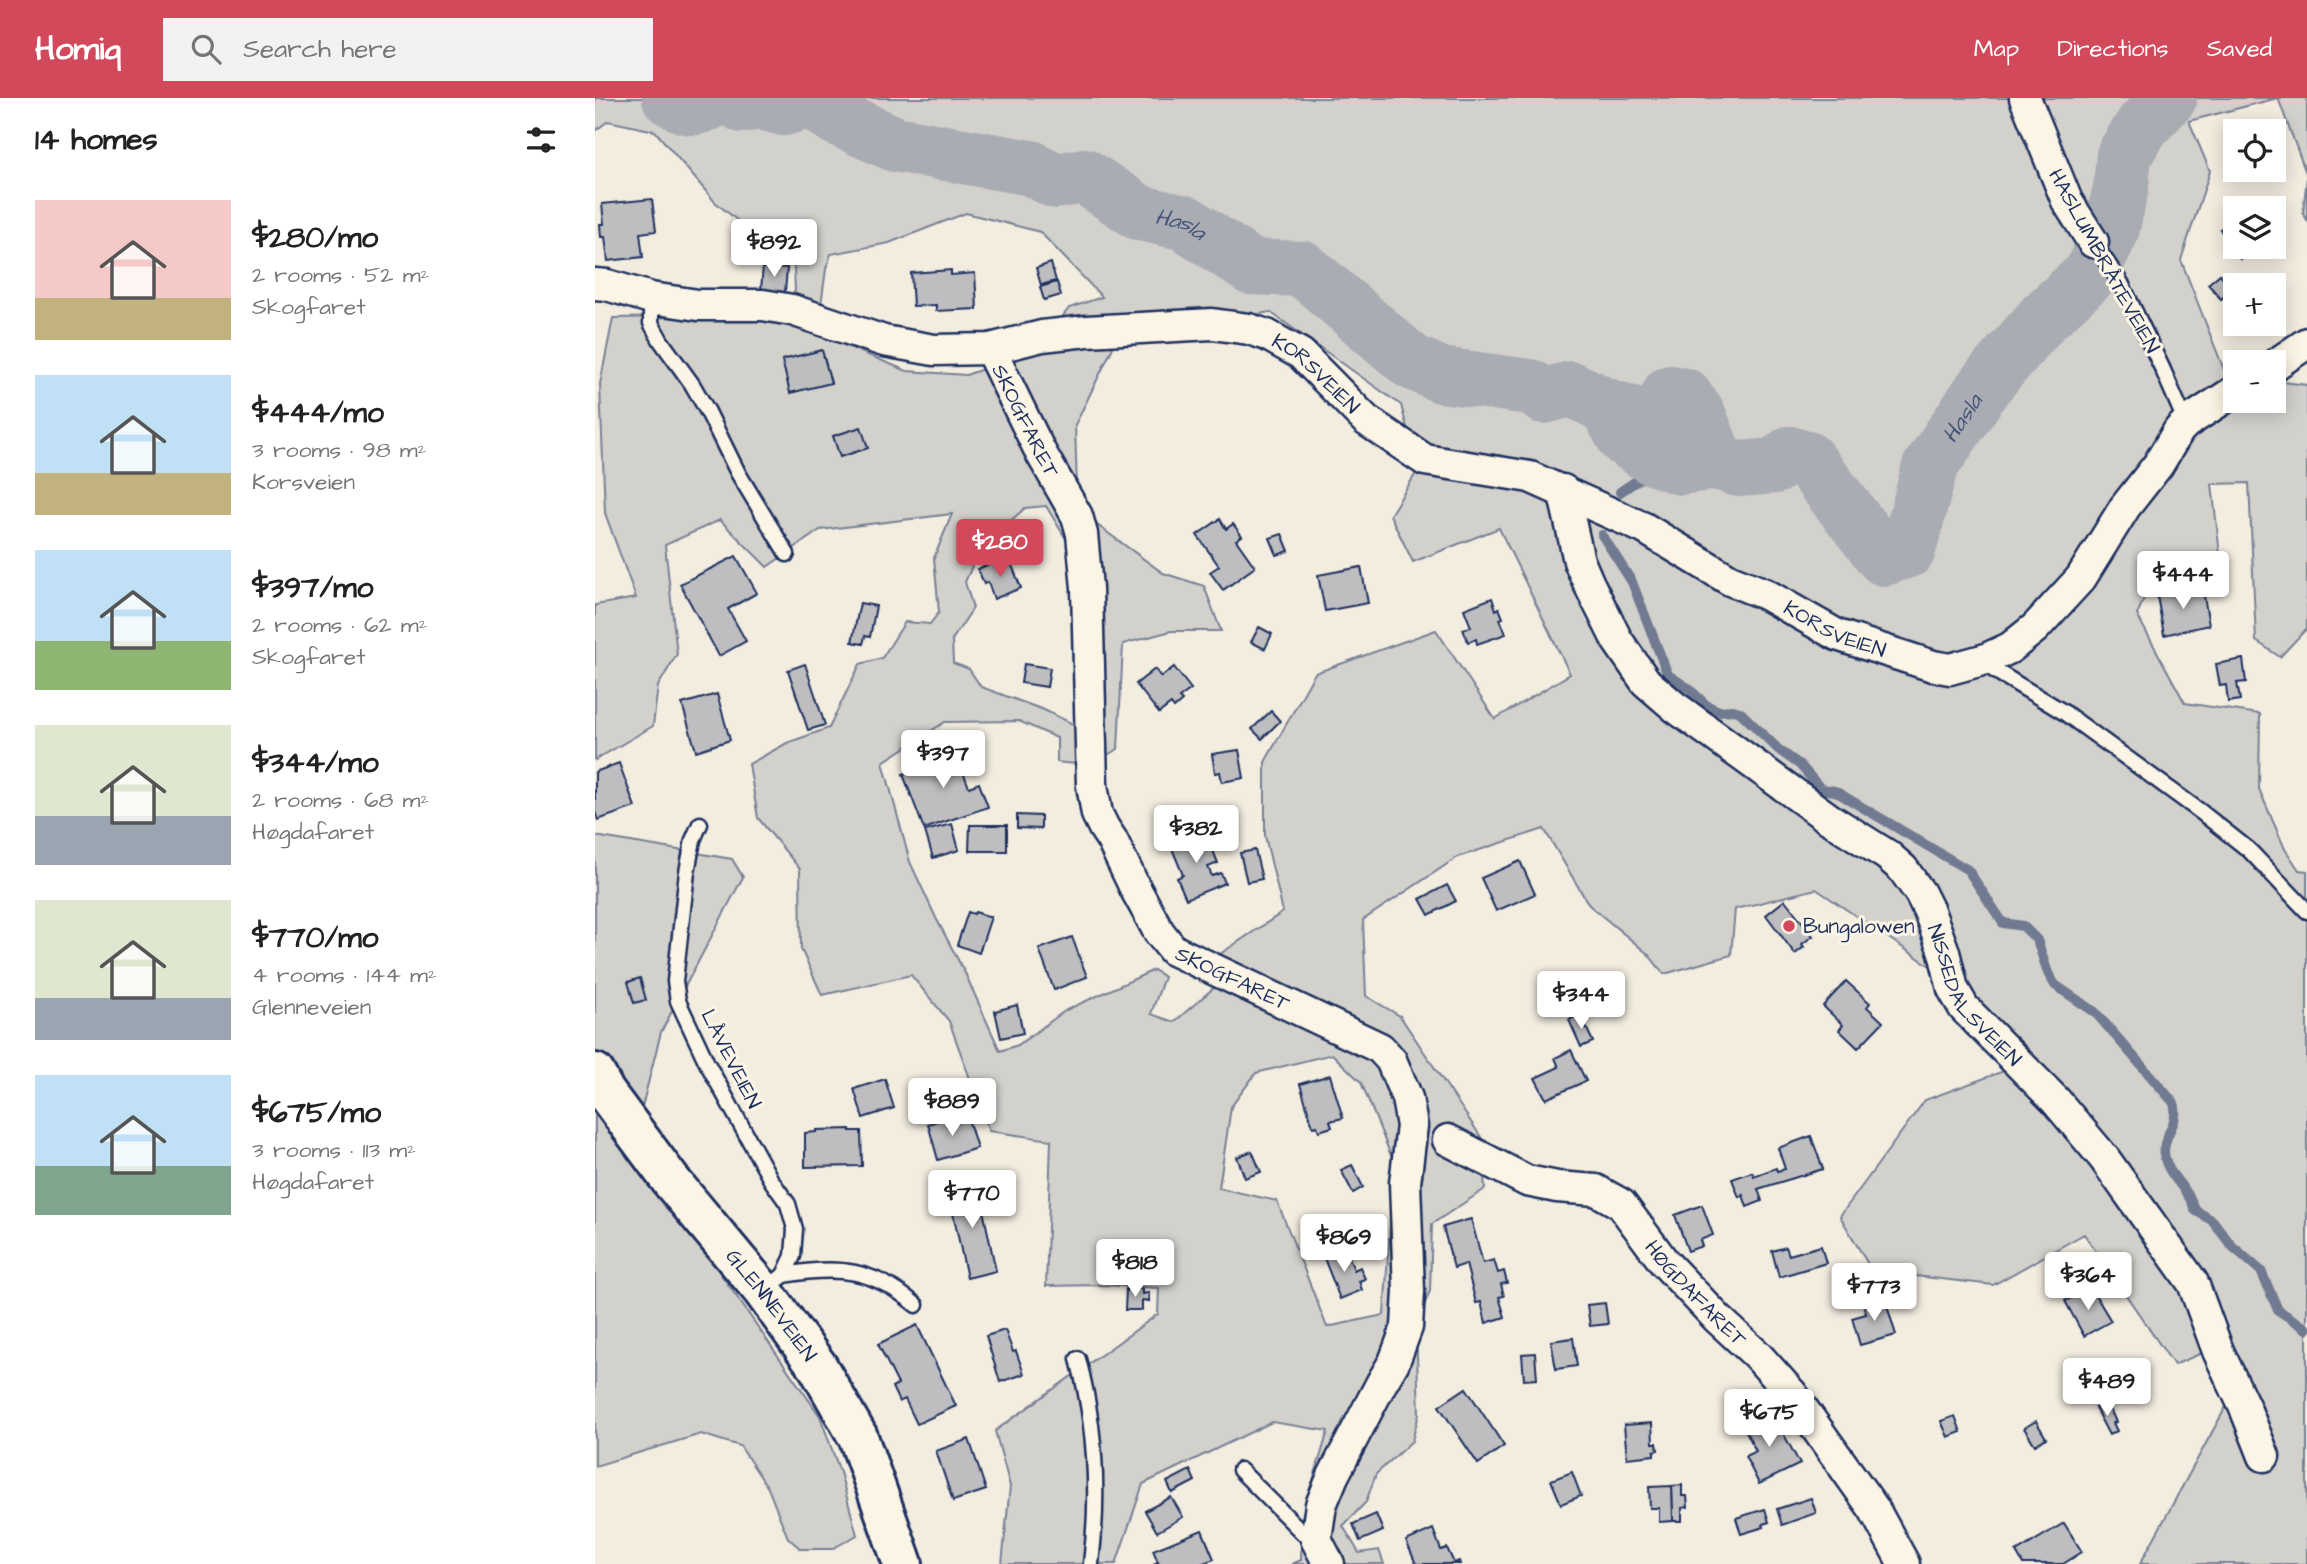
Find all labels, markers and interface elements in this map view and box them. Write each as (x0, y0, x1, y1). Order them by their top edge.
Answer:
search box (163, 18, 653, 81)
text: Homiq (35, 26, 121, 72)
icon: search (187, 30, 225, 68)
text: Search here (243, 31, 397, 67)
text: Map (1974, 32, 2019, 66)
text: Directions (2057, 32, 2169, 66)
text: Saved (2207, 32, 2272, 66)
text: 14 homes (35, 119, 158, 161)
map controls (2223, 119, 2286, 413)
button: locate (2223, 119, 2286, 182)
icon: filters (522, 121, 560, 159)
street label: HASLUMBRÅTEVEIEN (2041, 164, 2167, 358)
button: layers (2223, 196, 2286, 259)
water label: Hasla (1152, 201, 1214, 249)
text: $280/mo (252, 217, 378, 259)
pin: $892 (733, 220, 815, 279)
text: $892 (747, 226, 801, 258)
icon: home (91, 228, 175, 312)
text: 2 rooms · 52 m² (252, 259, 429, 291)
button: + (2223, 273, 2286, 336)
text: Skogfaret (252, 291, 366, 323)
street label: KORSVEIEN (1267, 326, 1367, 420)
button: − (2223, 350, 2286, 413)
street label: SKOGFARET (985, 359, 1067, 483)
water label: Hasla (1935, 387, 1991, 449)
text: $444/mo (252, 392, 384, 434)
icon: home (91, 403, 175, 487)
text: 3 rooms · 98 m² (252, 434, 426, 466)
text: Korsveien (252, 466, 355, 498)
pin: $280 (959, 519, 1041, 579)
text: $280 (972, 526, 1028, 558)
pin: $444 (2142, 552, 2224, 611)
text: $444 (2153, 558, 2213, 590)
text: $397/mo (252, 567, 373, 609)
icon: home (91, 578, 175, 662)
street label: KORSVEIEN (1778, 593, 1890, 664)
text: 2 rooms · 62 m² (252, 609, 427, 641)
text: Skogfaret (252, 641, 366, 673)
pin: $397 (902, 730, 984, 790)
text: $397 (917, 737, 969, 769)
text: $344/mo (252, 742, 379, 784)
icon: home (91, 753, 175, 837)
text: 2 rooms · 68 m² (252, 784, 429, 816)
pin: $382 (1155, 806, 1237, 865)
text: $382 (1170, 812, 1222, 844)
text: Høgdafaret (252, 816, 374, 848)
place label: Bungalowen (1803, 912, 1915, 943)
text: $770/mo (252, 917, 378, 959)
marker: Bungalowen (1781, 918, 1797, 934)
street label: NISSEDALSVEIEN (1921, 920, 2028, 1073)
icon: home (91, 928, 175, 1012)
street label: SKOGFARET (1171, 939, 1295, 1018)
text: 4 rooms · 144 m² (252, 959, 437, 991)
pin: $344 (1540, 972, 1622, 1031)
text: $344 (1553, 978, 1609, 1010)
text: Glenneveien (252, 991, 371, 1023)
street label: LÅVEVEIEN (694, 1004, 768, 1114)
pin: $889 (911, 1079, 993, 1138)
text: $889 (924, 1085, 980, 1117)
text: $675/mo (252, 1092, 381, 1134)
icon: home (91, 1103, 175, 1187)
text: 3 rooms · 113 m² (252, 1134, 416, 1166)
text: Høgdafaret (252, 1166, 374, 1198)
pin: $770 (931, 1170, 1013, 1230)
text: $770 (944, 1177, 1000, 1209)
pin: $869 (1303, 1214, 1385, 1274)
text: $869 (1316, 1221, 1372, 1253)
street label: HØGDAFARET (1638, 1234, 1754, 1354)
pin: $818 (1094, 1240, 1176, 1299)
street label: GLENNEVEIEN (719, 1243, 824, 1367)
text: $818 (1112, 1246, 1158, 1278)
pin: $364 (2047, 1252, 2129, 1312)
text: $364 (2061, 1259, 2115, 1291)
pin: $773 (1833, 1264, 1915, 1323)
text: $773 (1848, 1270, 1900, 1302)
pin: $489 (2066, 1358, 2148, 1418)
text: $489 (2079, 1365, 2135, 1397)
pin: $675 (1728, 1390, 1810, 1449)
text: $675 (1740, 1396, 1798, 1428)

